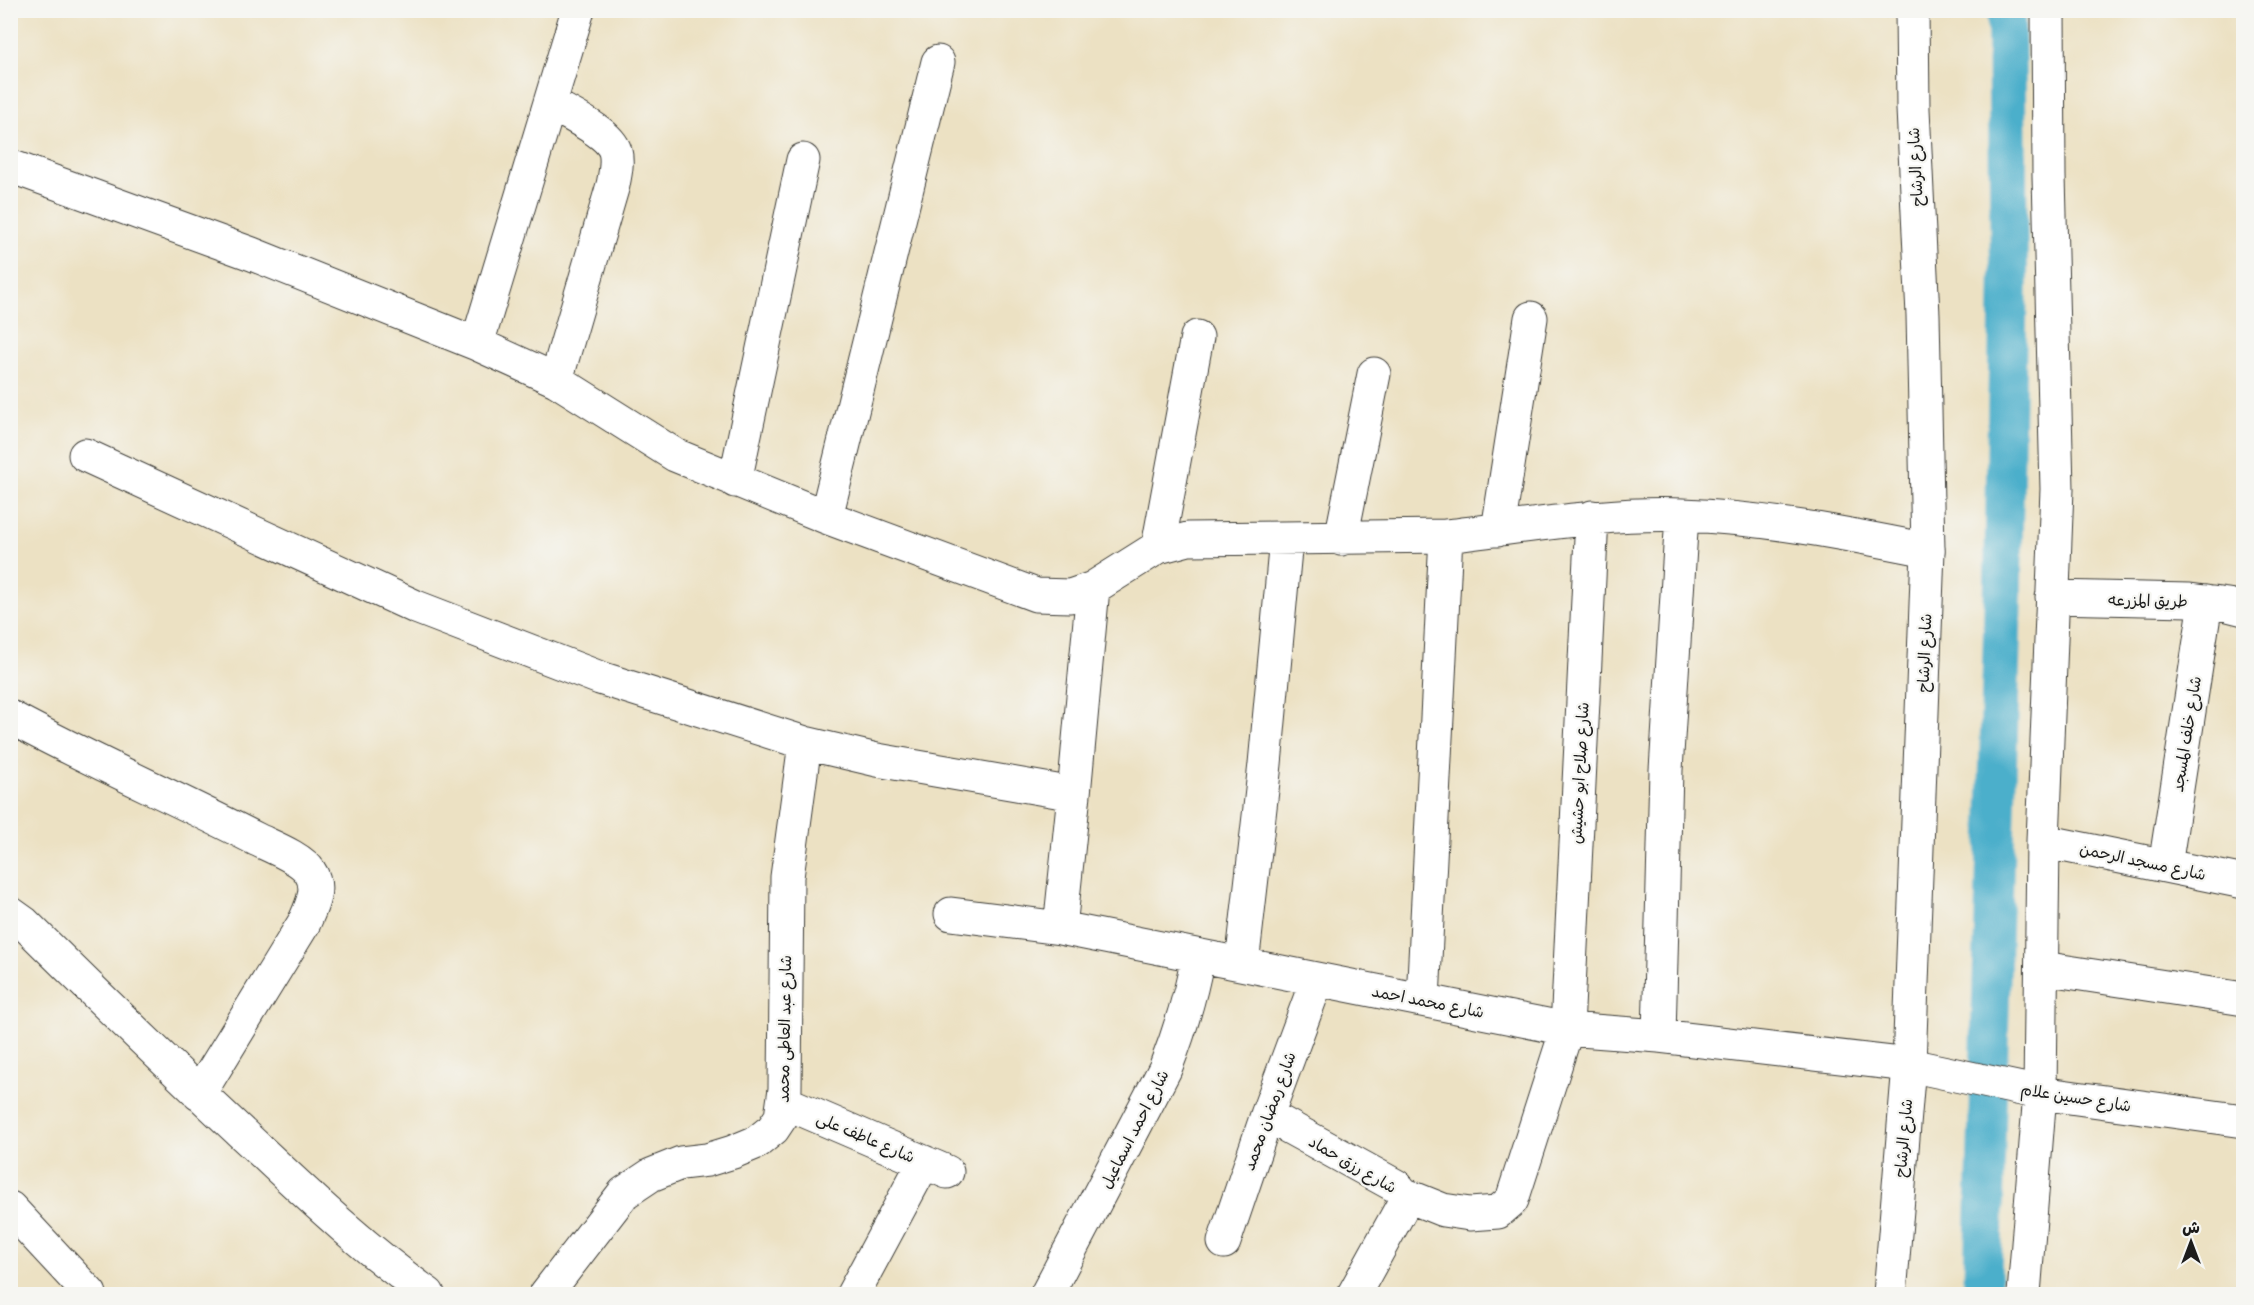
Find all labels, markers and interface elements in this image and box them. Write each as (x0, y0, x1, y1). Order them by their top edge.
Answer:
street label: شارع الرشاح (1902, 127, 1929, 207)
street label: طريق المزرعه (2108, 588, 2188, 612)
street label: شارع الرشاح (1912, 613, 1937, 693)
street label: شارع خلف المسجد (2166, 674, 2207, 794)
street label: شارع صلاح ابو حشيش (1564, 701, 1595, 845)
street label: شارع مسجد الرحمن (2078, 837, 2208, 886)
street label: شارع عبد العاطى محمد (772, 955, 797, 1103)
street label: شارع محمد احمد (1370, 979, 1486, 1024)
street label: شارع رمضان محمد (1237, 1049, 1302, 1174)
street label: شارع احمد اسماعيل (1094, 1066, 1174, 1193)
street label: شارع حسين علام (2019, 1077, 2133, 1119)
street label: شارع الرشاح (1889, 1098, 1918, 1178)
street label: شارع عاطف على (813, 1106, 919, 1169)
street label: شارع رزق حماد (1304, 1130, 1401, 1199)
north arrow (2161, 1212, 2221, 1272)
text: ش (2182, 1216, 2200, 1238)

